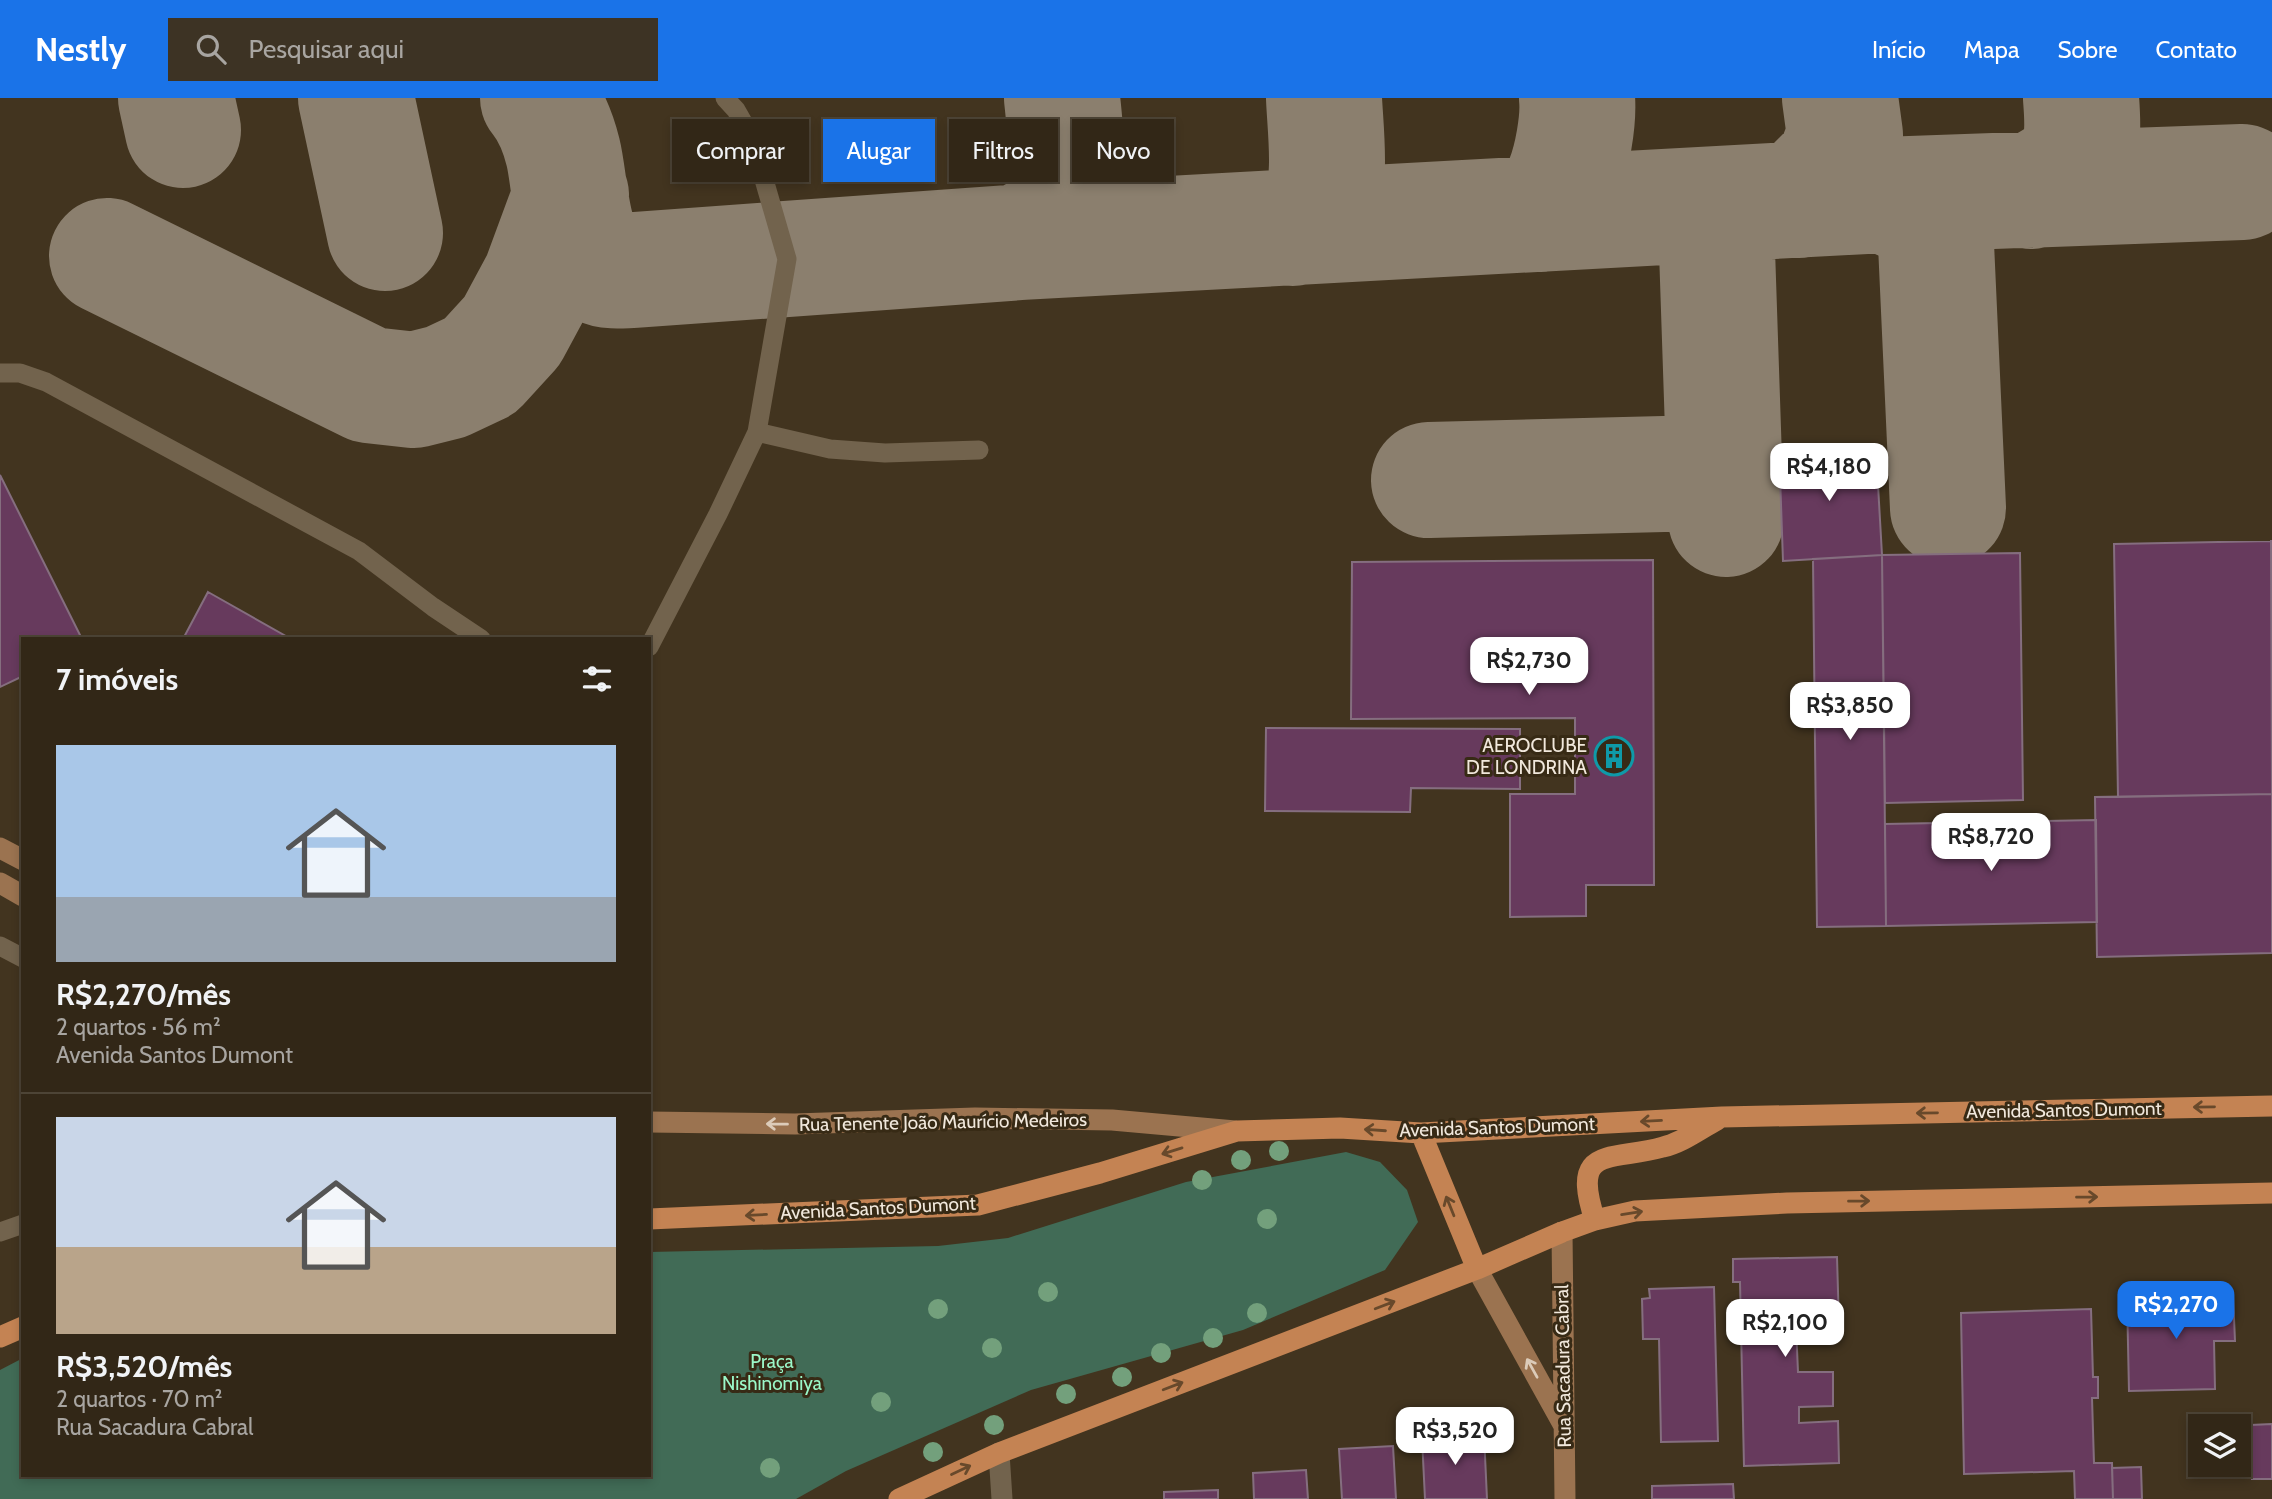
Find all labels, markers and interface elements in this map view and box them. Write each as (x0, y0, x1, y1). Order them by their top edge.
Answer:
search box (168, 18, 658, 81)
text: Nestly (35, 29, 126, 69)
icon: search (192, 30, 230, 68)
text: Pesquisar aqui (248, 33, 404, 65)
text: Início (1872, 35, 1926, 64)
text: Mapa (1964, 35, 2019, 64)
text: Sobre (2057, 35, 2118, 64)
text: Contato (2156, 35, 2237, 64)
chip: Comprar (672, 119, 809, 182)
chip: Alugar (823, 119, 935, 182)
chip: Filtros (949, 119, 1058, 182)
chip: Novo (1072, 119, 1174, 182)
pin: R$4,180 (1764, 444, 1894, 503)
text: R$4,180 (1786, 452, 1872, 480)
pin: R$2,730 (1464, 638, 1594, 697)
text: R$2,730 (1486, 646, 1572, 674)
icon: filters (578, 660, 616, 698)
text: 7 imóveis (56, 661, 178, 698)
pin: R$3,850 (1785, 682, 1915, 742)
text: R$3,850 (1806, 691, 1894, 719)
place label: AEROCLUBE DE LONDRINA (1466, 734, 1587, 779)
building icon: AEROCLUBE DE LONDRINA (1593, 735, 1635, 777)
icon: home (273, 790, 399, 916)
pin: R$8,720 (1926, 814, 2056, 873)
text: R$8,720 (1947, 822, 2035, 850)
text: R$2,270/mês (56, 976, 231, 1013)
text: 2 quartos · 56 m² (56, 1013, 221, 1041)
text: Avenida Santos Dumont (56, 1041, 293, 1069)
street label: Avenida Santos Dumont (1966, 1097, 2163, 1123)
one-way arrow (2193, 1101, 2216, 1114)
one-way arrow (1916, 1106, 1939, 1120)
street label: Rua Tenente João Maurício Medeiros (799, 1108, 1087, 1136)
street label: Avenida Santos Dumont (1399, 1112, 1596, 1142)
one-way arrow (1640, 1115, 1663, 1128)
one-way arrow (766, 1117, 789, 1131)
one-way arrow (1364, 1123, 1387, 1136)
one-way arrow (1161, 1146, 1183, 1159)
icon: home (273, 1162, 399, 1288)
one-way arrow (2075, 1190, 2098, 1204)
street label: Avenida Santos Dumont (780, 1191, 977, 1225)
one-way arrow (1847, 1194, 1870, 1208)
one-way arrow (1443, 1196, 1456, 1218)
one-way arrow (1620, 1206, 1643, 1219)
one-way arrow (744, 1208, 767, 1221)
pin: R$2,270 (2111, 1282, 2241, 1341)
street label: Rua Sacadura Cabral (1550, 1284, 1576, 1448)
text: R$2,270 (2133, 1290, 2219, 1318)
one-way arrow (1374, 1297, 1395, 1310)
pin: R$2,100 (1720, 1300, 1850, 1359)
text: R$2,100 (1742, 1308, 1828, 1336)
text: R$3,520/mês (56, 1348, 232, 1385)
park label: Praça Nishinomiya (722, 1350, 822, 1395)
one-way arrow (1525, 1359, 1539, 1379)
one-way arrow (1161, 1379, 1183, 1392)
text: 2 quartos · 70 m² (56, 1385, 222, 1413)
pin: R$3,520 (1390, 1408, 1520, 1467)
text: Rua Sacadura Cabral (56, 1413, 254, 1441)
map controls (2188, 1414, 2251, 1477)
button: layers (2188, 1414, 2251, 1477)
text: R$3,520 (1412, 1416, 1498, 1444)
one-way arrow (951, 1463, 972, 1476)

